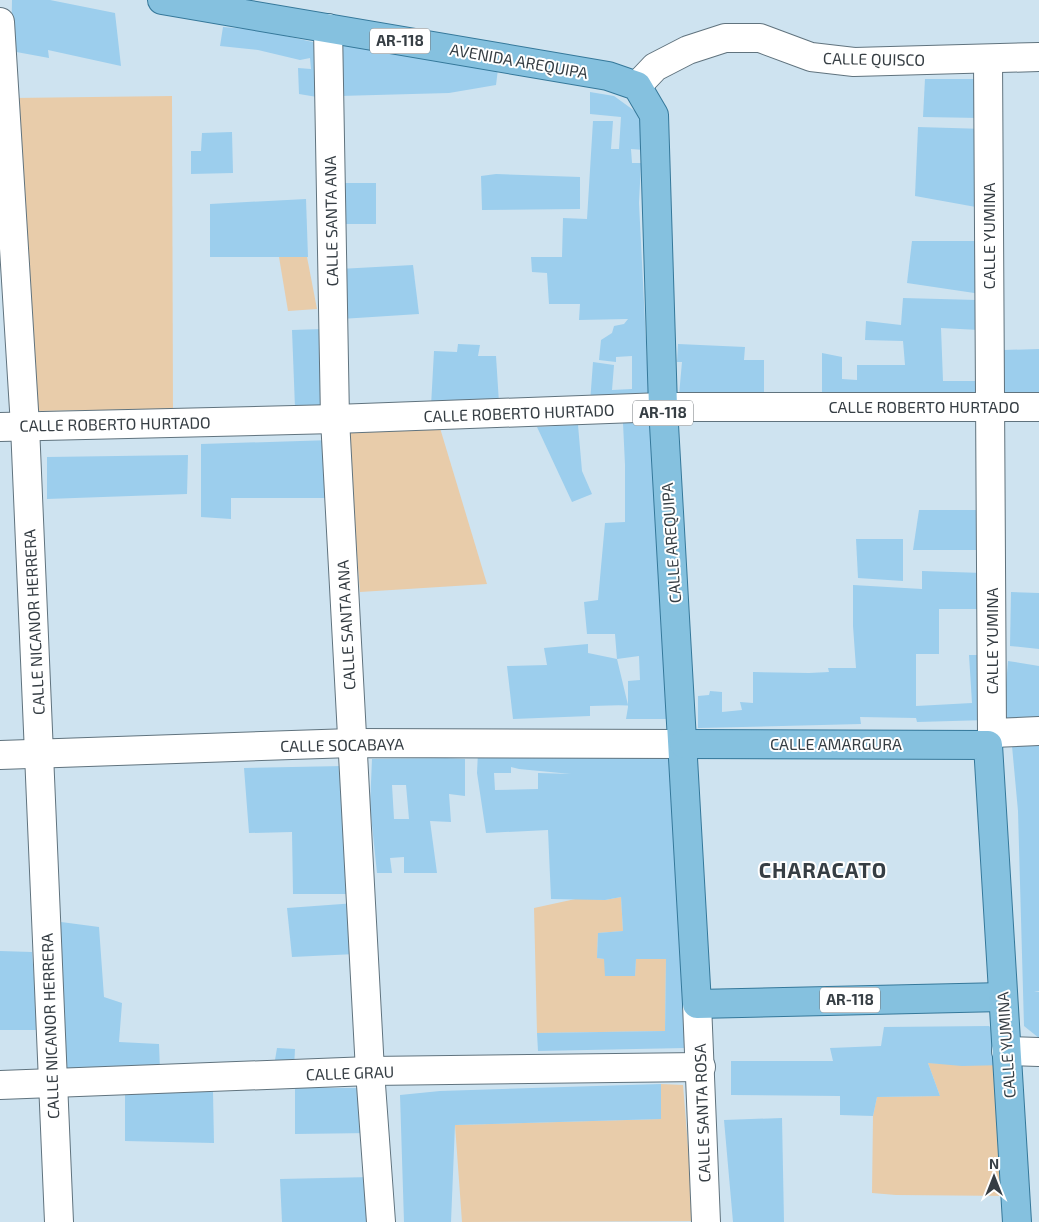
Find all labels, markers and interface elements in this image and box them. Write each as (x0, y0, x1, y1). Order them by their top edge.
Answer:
road number: AR-118 (370, 28, 430, 54)
street label: AVENIDA AREQUIPA (448, 39, 590, 83)
street label: CALLE QUISCO (823, 48, 925, 70)
street label: CALLE SANTA ANA (320, 156, 341, 286)
street label: CALLE YUMINA (979, 183, 998, 289)
street label: CALLE ROBERTO HURTADO (828, 397, 1020, 416)
street label: CALLE ROBERTO HURTADO (423, 400, 615, 425)
road number: AR-118 (633, 400, 693, 426)
street label: CALLE ROBERTO HURTADO (19, 412, 211, 435)
street label: CALLE AREQUIPA (657, 482, 685, 604)
street label: CALLE NICANOR HERRERA (19, 528, 48, 716)
street label: CALLE SANTA ANA (333, 559, 358, 691)
street label: CALLE YUMINA (982, 588, 1001, 694)
street label: CALLE SOCABAYA (280, 734, 404, 755)
street label: CALLE AMARGURA (770, 734, 902, 753)
district label: CHARACATO (759, 857, 887, 882)
street label: CALLE NICANOR HERRERA (37, 933, 62, 1119)
road number: AR-118 (820, 988, 880, 1012)
street label: CALLE YUMINA (992, 991, 1019, 1099)
street label: CALLE SANTA ROSA (690, 1043, 713, 1183)
street label: CALLE GRAU (305, 1061, 395, 1084)
north arrow (969, 1152, 1019, 1202)
text: N (989, 1155, 999, 1172)

